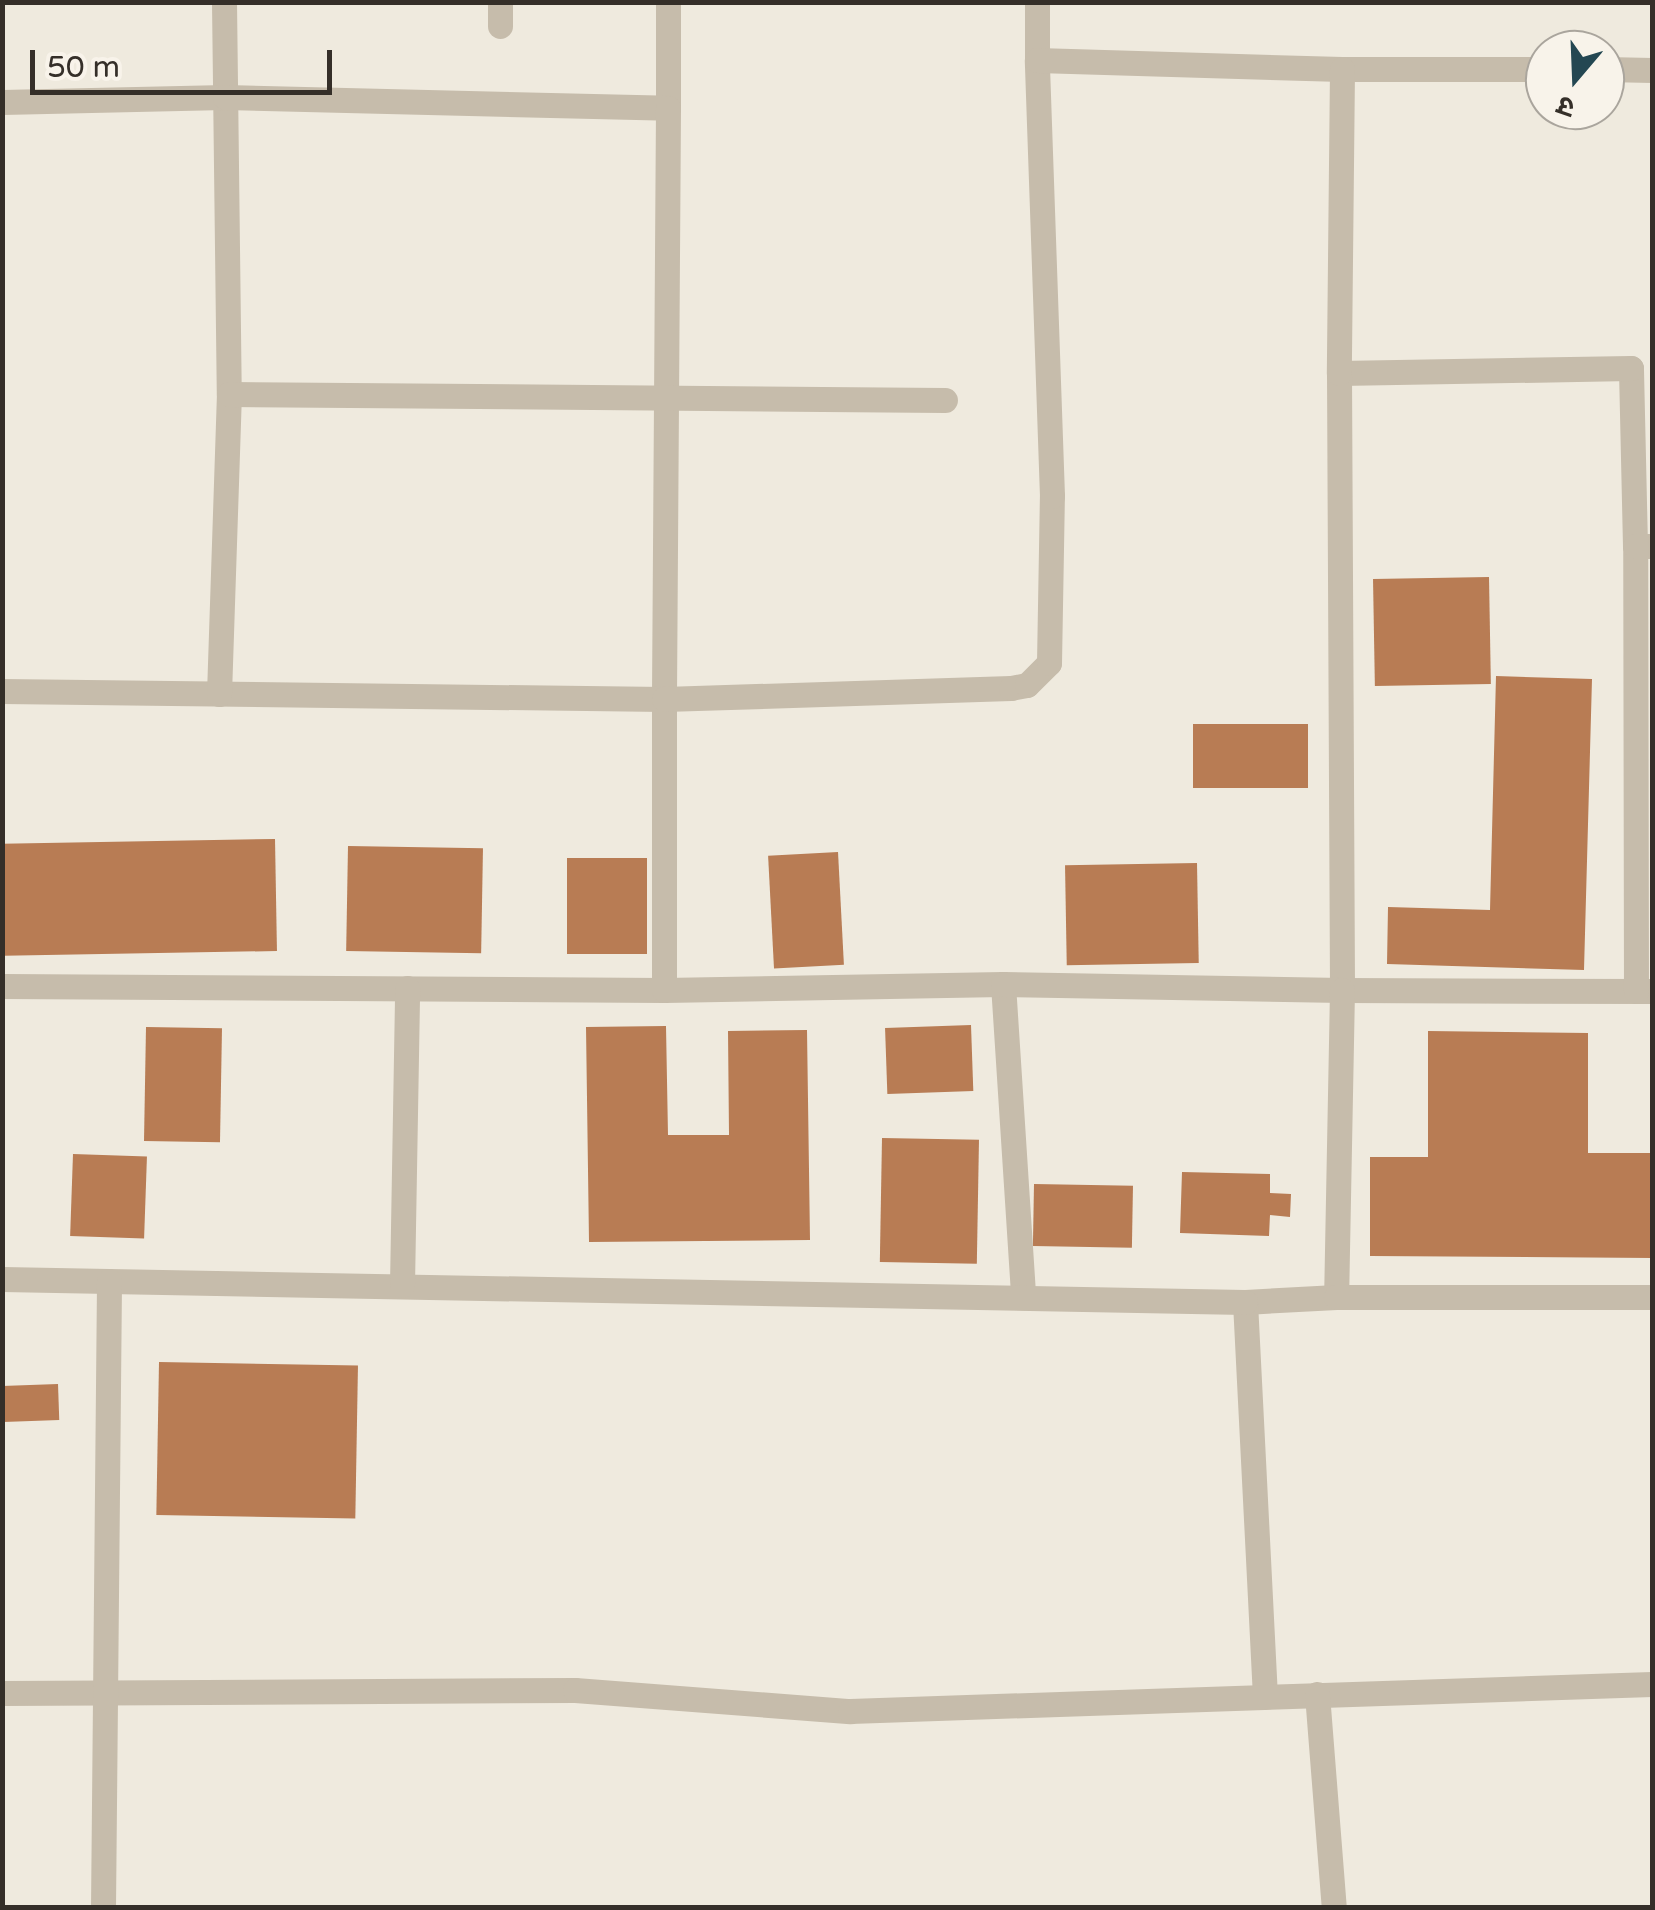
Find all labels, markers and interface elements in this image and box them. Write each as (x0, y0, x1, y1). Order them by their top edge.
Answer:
scale bar (35, 30, 338, 92)
north arrow (1525, 30, 1625, 130)
text: 50 m (47, 49, 120, 86)
text: उ (1553, 88, 1579, 125)

